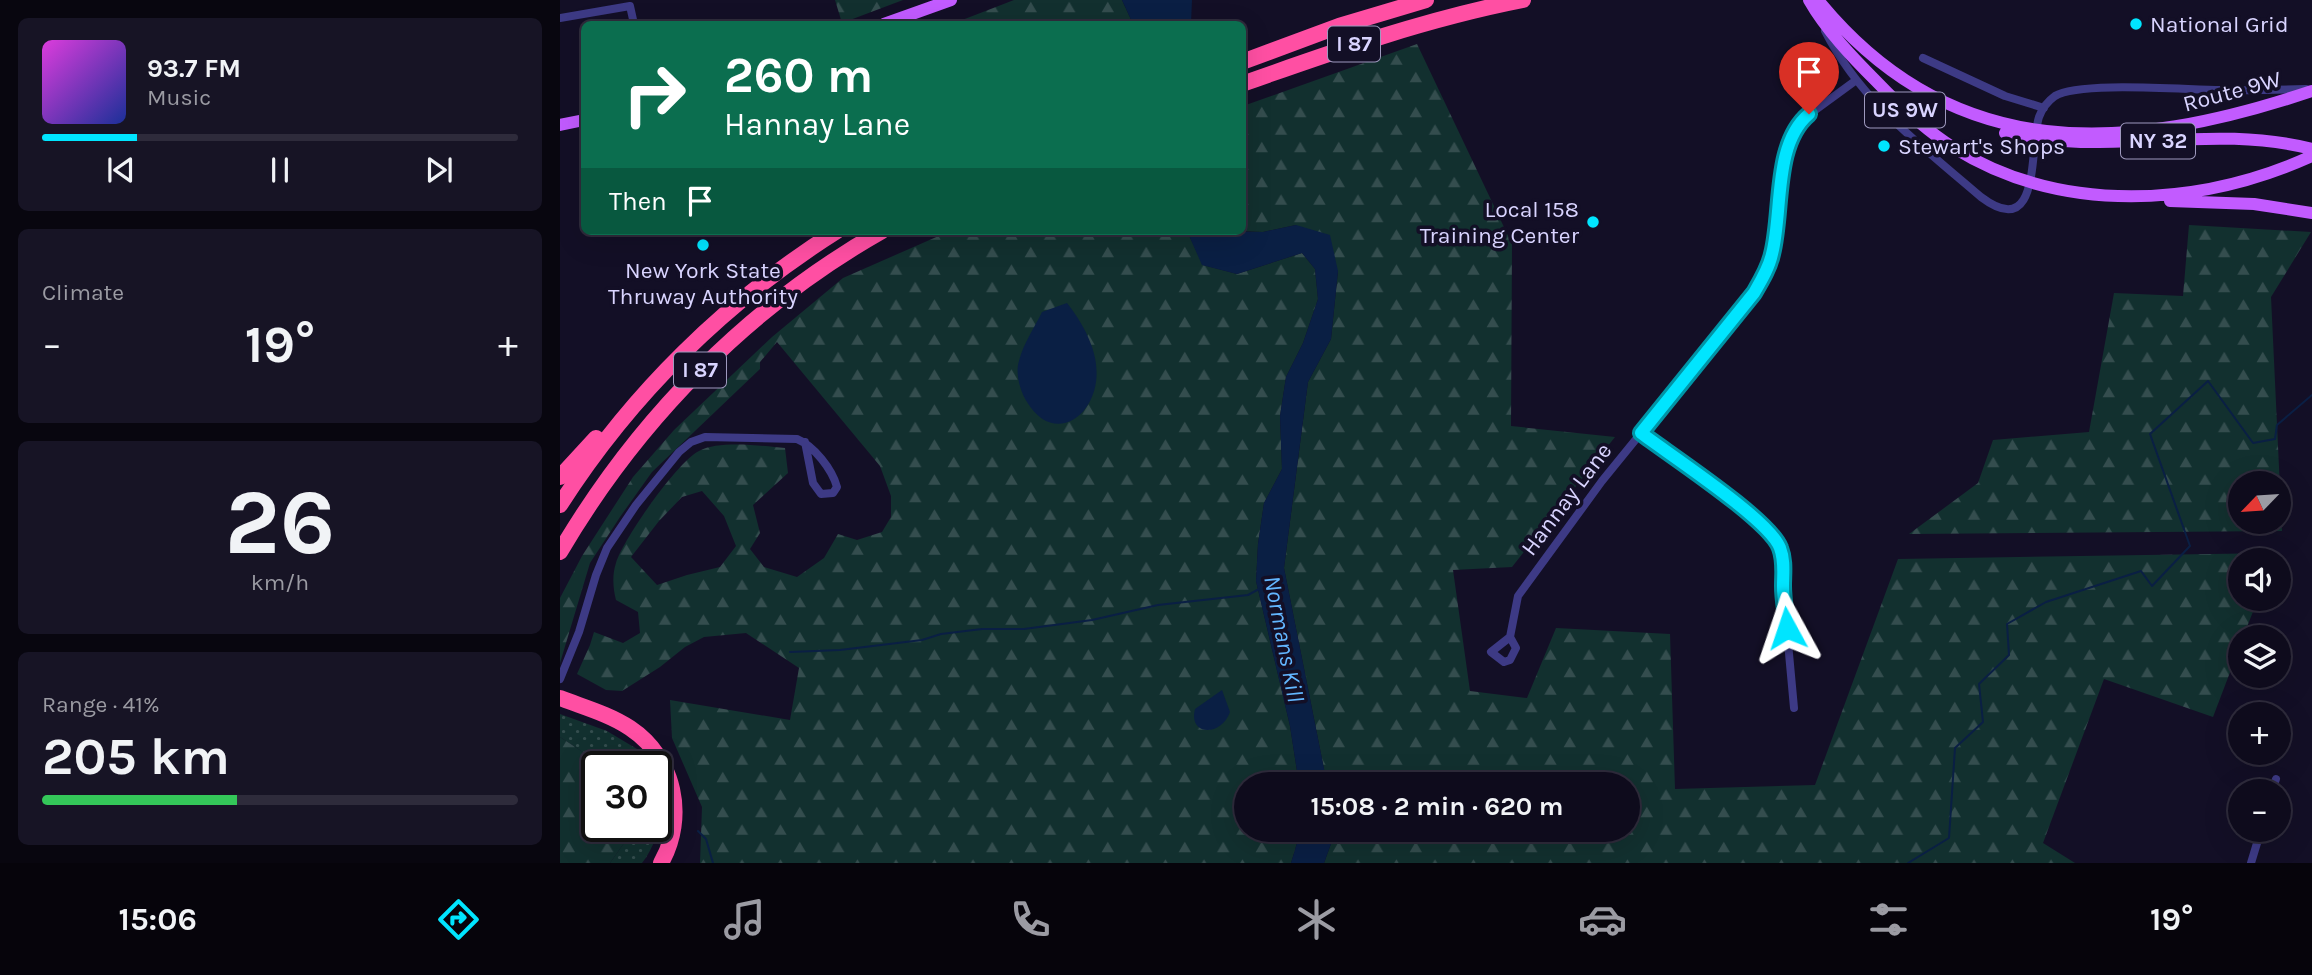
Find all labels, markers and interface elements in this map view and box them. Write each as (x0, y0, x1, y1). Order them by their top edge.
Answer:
place label: National Grid (2150, 11, 2289, 38)
marker: National Grid (2128, 16, 2144, 32)
road number: I 87 (1328, 26, 1380, 61)
pin (1779, 42, 1839, 114)
text: 260 m (724, 47, 873, 104)
icon: right (609, 49, 700, 140)
text: 93.7 FM (147, 53, 241, 84)
icon: arrive (1790, 53, 1828, 91)
street label: Route 9W (2180, 65, 2285, 118)
text: Music (147, 84, 211, 111)
road number: US 9W (1865, 92, 1945, 128)
text: Hannay Lane (724, 106, 910, 143)
road number: NY 32 (2121, 124, 2195, 158)
place label: Stewart's Shops (1898, 133, 2065, 160)
marker: Stewart's Shops (1876, 138, 1892, 154)
icon: previous (102, 151, 140, 189)
icon: pause (261, 151, 299, 189)
icon: next (420, 151, 458, 189)
icon: arrive (681, 182, 719, 220)
text: Then (609, 186, 667, 217)
place label: Local 158 Training Center (1420, 196, 1580, 249)
marker: Local 158 Training Center (1585, 214, 1601, 230)
marker: New York State Thruway Authority (695, 237, 711, 253)
place label: New York State Thruway Authority (608, 257, 798, 310)
text: Climate (42, 279, 124, 306)
text: 19° (245, 314, 315, 375)
text: − (42, 322, 62, 367)
text: + (498, 322, 518, 367)
road number: I 87 (674, 352, 726, 388)
street label: Hannay Lane (1515, 438, 1617, 561)
text: 26 (225, 470, 335, 576)
north arrow (2228, 471, 2291, 534)
map controls (2228, 471, 2291, 842)
button: sound (2228, 548, 2291, 611)
text: km/h (251, 569, 309, 596)
water label: Normans Kill (1258, 573, 1310, 705)
position arrow (1750, 591, 1824, 665)
button: layers (2228, 625, 2291, 688)
text: Range · 41% (42, 691, 160, 718)
button: + (2228, 702, 2291, 765)
text: 205 km (42, 726, 230, 787)
speed limit sign: 30 (581, 751, 672, 842)
button: − (2228, 779, 2291, 842)
text: 15:08 · 2 min · 620 m (1310, 791, 1564, 822)
icon: directions (434, 895, 483, 944)
icon: music (720, 895, 769, 944)
icon: phone (1006, 895, 1055, 944)
icon: climate (1292, 895, 1341, 944)
icon: car (1578, 895, 1627, 944)
icon: filters (1864, 895, 1913, 944)
text: 15:06 (119, 901, 197, 938)
text: 19° (2150, 901, 2193, 938)

